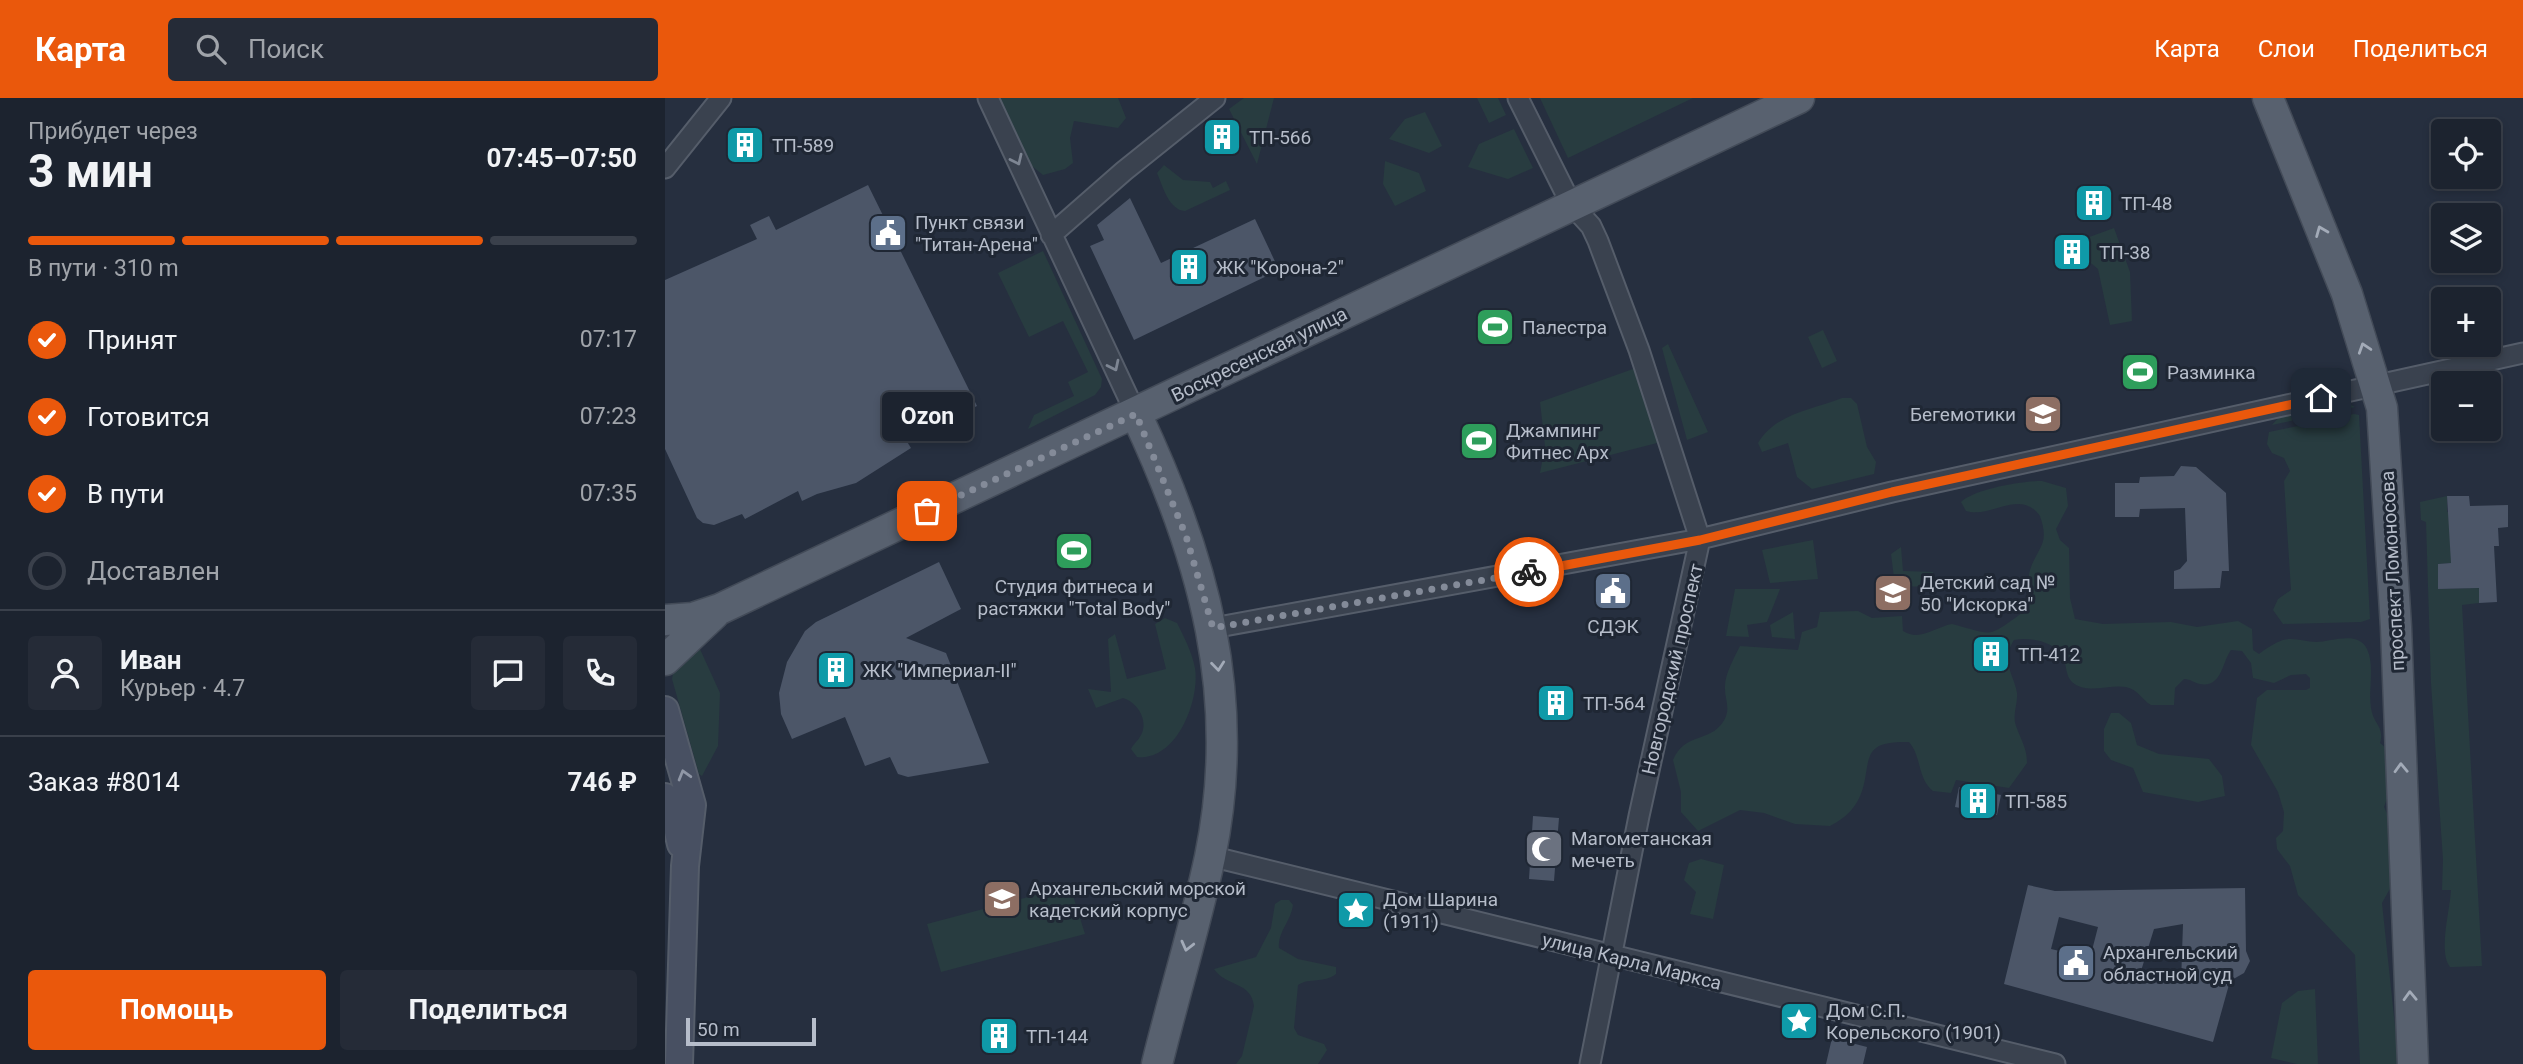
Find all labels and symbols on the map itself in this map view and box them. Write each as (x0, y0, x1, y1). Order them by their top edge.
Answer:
building icon: ТП-566 (1201, 116, 1243, 158)
building icon: ТП-589 (724, 124, 766, 166)
place label: ТП-566 (1249, 126, 1311, 149)
place label: ТП-589 (772, 134, 834, 157)
one-way arrow (1008, 153, 1022, 165)
building icon: ТП-48 (2073, 182, 2115, 224)
place label: ТП-48 (2121, 192, 2173, 215)
place label: Пункт связи "Титан-Арена" (915, 211, 1038, 256)
public building icon: Пункт связи "Титан-Арена" (867, 212, 909, 254)
one-way arrow (2315, 225, 2329, 238)
building icon: ТП-38 (2051, 231, 2093, 273)
place label: ТП-38 (2099, 241, 2151, 264)
building icon: ЖК "Корона-2" (1168, 246, 1210, 288)
place label: ЖК "Корона-2" (1216, 256, 1344, 279)
street label: Воскресенская улица (1168, 302, 1351, 407)
sports icon: Палестра (1474, 306, 1516, 348)
place label: Палестра (1522, 316, 1607, 339)
one-way arrow (2358, 343, 2372, 355)
sports icon: Разминка (2119, 351, 2161, 393)
one-way arrow (1105, 359, 1119, 371)
place label: Разминка (2167, 361, 2256, 384)
pin (2291, 368, 2351, 428)
callout: Ozon (881, 392, 973, 441)
school or university icon: Бегемотики (2022, 393, 2064, 435)
place label: Бегемотики (1910, 403, 2016, 426)
place label: Джампинг Фитнес Арх (1506, 419, 1609, 464)
sports icon: Джампинг Фитнес Арх (1458, 420, 1500, 462)
street label: проспект Ломоносова (2376, 470, 2409, 672)
pin (897, 481, 957, 541)
sports icon: Студия фитнеса и растяжки "Total Body" (1053, 530, 1095, 572)
courier (1494, 537, 1564, 607)
street label: Новгородский проспект (1637, 561, 1708, 777)
public building icon: СДЭК (1592, 570, 1634, 612)
place label: Детский сад № 50 "Искорка" (1920, 571, 2056, 616)
school or university icon: Детский сад № 50 "Искорка" (1872, 572, 1914, 614)
place label: Студия фитнеса и растяжки "Total Body" (978, 575, 1170, 620)
place label: СДЭК (1587, 615, 1640, 638)
building icon: ТП-412 (1970, 633, 2012, 675)
place label: ТП-412 (2018, 643, 2080, 666)
building icon: ЖК "Империал-II" (815, 649, 857, 691)
place label: ЖК "Империал-II" (863, 659, 1017, 682)
one-way arrow (1210, 661, 1225, 672)
building icon: ТП-564 (1535, 682, 1577, 724)
place label: ТП-564 (1583, 692, 1645, 715)
one-way arrow (2394, 763, 2409, 774)
one-way arrow (678, 769, 693, 781)
building icon: ТП-585 (1957, 780, 1999, 822)
place label: ТП-585 (2005, 790, 2067, 813)
place label: Магометанская мечеть (1571, 827, 1712, 872)
mosque icon: Магометанская мечеть (1523, 828, 1565, 870)
place label: Архангельский морской кадетский корпус (1029, 877, 1246, 922)
school or university icon: Архангельский морской кадетский корпус (981, 878, 1023, 920)
place label: Дом Шарина (1911) (1383, 888, 1498, 933)
place icon: Дом Шарина (1911) (1335, 889, 1377, 931)
street label: улица Карла Маркса (1540, 928, 1724, 995)
one-way arrow (1181, 940, 1195, 952)
place label: Архангельский областной суд (2103, 941, 2238, 986)
public building icon: Архангельский областной суд (2055, 942, 2097, 984)
one-way arrow (2402, 990, 2417, 1001)
place label: Дом С.П. Корельского (1901) (1826, 999, 2001, 1044)
place icon: Дом С.П. Корельского (1901) (1778, 1000, 1820, 1042)
scale bar (686, 1015, 815, 1047)
building icon: ТП-144 (978, 1015, 1020, 1057)
place label: ТП-144 (1026, 1025, 1088, 1048)

